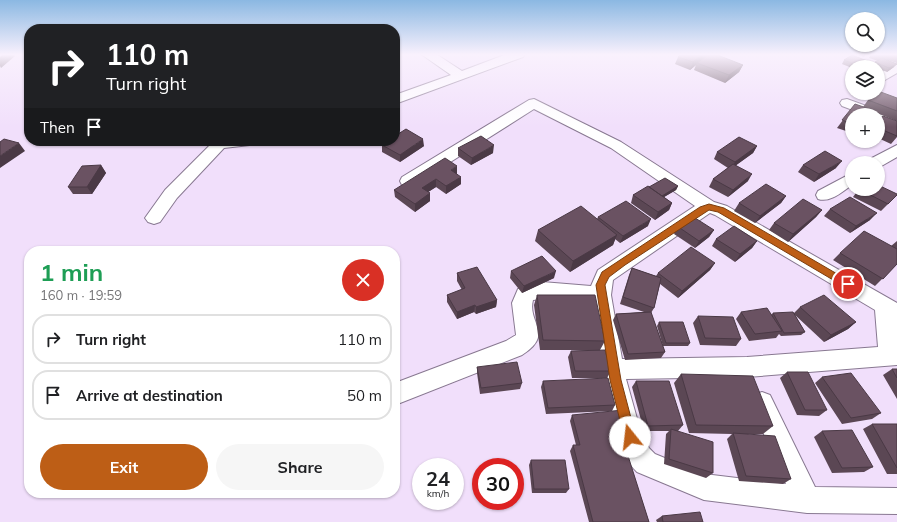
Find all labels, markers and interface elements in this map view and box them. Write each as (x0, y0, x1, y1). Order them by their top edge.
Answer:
map controls (845, 12, 885, 196)
button: search (845, 12, 885, 52)
text: 110 m (106, 37, 189, 72)
icon: right (40, 40, 92, 92)
button: layers (845, 60, 885, 100)
text: Turn right (106, 72, 186, 95)
button: + (845, 108, 885, 148)
icon: arrive (83, 116, 105, 138)
text: Then (40, 118, 75, 137)
button: − (845, 156, 885, 196)
text: 1 min (40, 257, 103, 287)
button: close (342, 259, 384, 301)
pin (831, 267, 865, 301)
icon: arrive (837, 273, 859, 295)
text: 160 m · 19:59 (40, 287, 122, 303)
icon: right (42, 328, 64, 350)
text: Turn right (76, 330, 146, 349)
text: 110 m (338, 330, 382, 349)
icon: arrive (42, 384, 64, 406)
text: Arrive at destination (76, 386, 223, 405)
text: 50 m (347, 386, 382, 405)
position arrow (609, 416, 651, 458)
button: Exit (40, 444, 208, 490)
button: Share (216, 444, 384, 490)
speed limit sign: 30 (472, 458, 524, 510)
text: 24 (426, 466, 450, 491)
text: km/h (427, 487, 449, 500)

